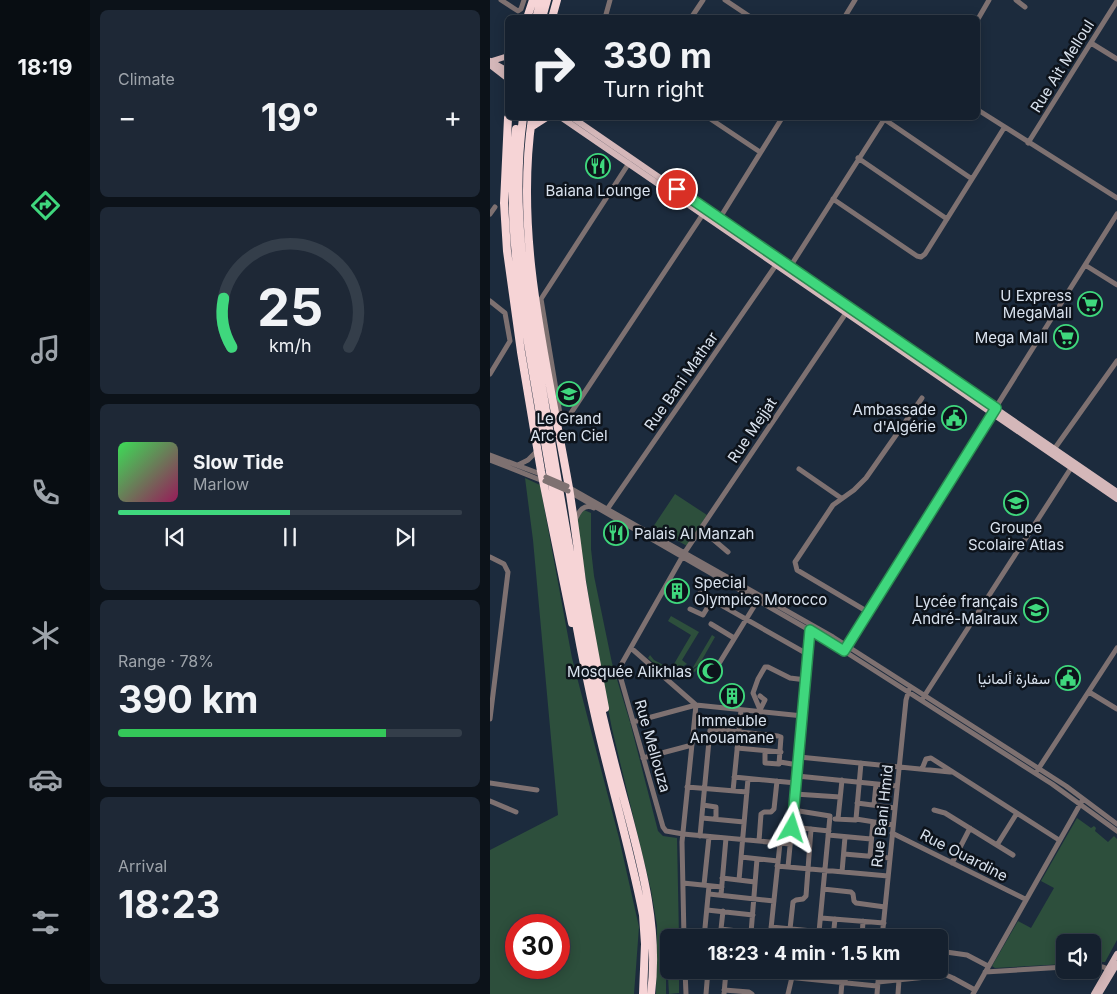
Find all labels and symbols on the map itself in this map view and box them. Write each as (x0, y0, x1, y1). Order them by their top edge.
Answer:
street label: Rue Ait Melloul (1026, 16, 1098, 116)
restaurant icon: Baiana Lounge (585, 153, 611, 179)
pin (656, 168, 698, 210)
place label: Baiana Lounge (546, 181, 650, 200)
place label: U Express MegaMall (1000, 286, 1072, 322)
supermarket icon: U Express MegaMall (1077, 291, 1103, 317)
supermarket icon: Mega Mall (1053, 324, 1079, 350)
street label: Rue Bani Mathar (640, 328, 722, 434)
place label: Mega Mall (975, 328, 1048, 347)
school or university icon: Le Grand Arc en Ciel (556, 381, 582, 407)
street label: Rue Mejjat (723, 394, 781, 466)
place label: Ambassade d'Algérie (853, 400, 936, 436)
public building icon: Ambassade d'Algérie (941, 405, 967, 431)
place label: Le Grand Arc en Ciel (530, 409, 608, 445)
school or university icon: Groupe Scolaire Atlas (1003, 490, 1029, 516)
place label: Groupe Scolaire Atlas (968, 518, 1064, 554)
restaurant icon: Palais Al Manzah (603, 520, 629, 546)
place label: Palais Al Manzah (634, 524, 754, 543)
place label: Special Olympics Morocco (694, 573, 827, 609)
building icon: Special Olympics Morocco (664, 578, 690, 604)
place label: Lycée français André-Malraux (912, 592, 1018, 628)
school or university icon: Lycée français André-Malraux (1023, 597, 1049, 623)
mosque icon: Mosquée Alikhlas (697, 658, 723, 684)
place label: Mosquée Alikhlas (567, 662, 692, 681)
public building icon: سفارة ألمانيا (1055, 665, 1081, 691)
place label: سفارة ألمانيا (978, 669, 1050, 688)
building icon: Immeuble Anouamane (719, 683, 745, 709)
street label: Rue Mellouza (631, 697, 675, 795)
place label: Immeuble Anouamane (690, 711, 774, 747)
street label: Rue Bani Hmid (867, 764, 897, 868)
position arrow (765, 801, 817, 853)
street label: Rue Ouardine (917, 825, 1011, 885)
speed limit sign: 30 (505, 914, 570, 979)

